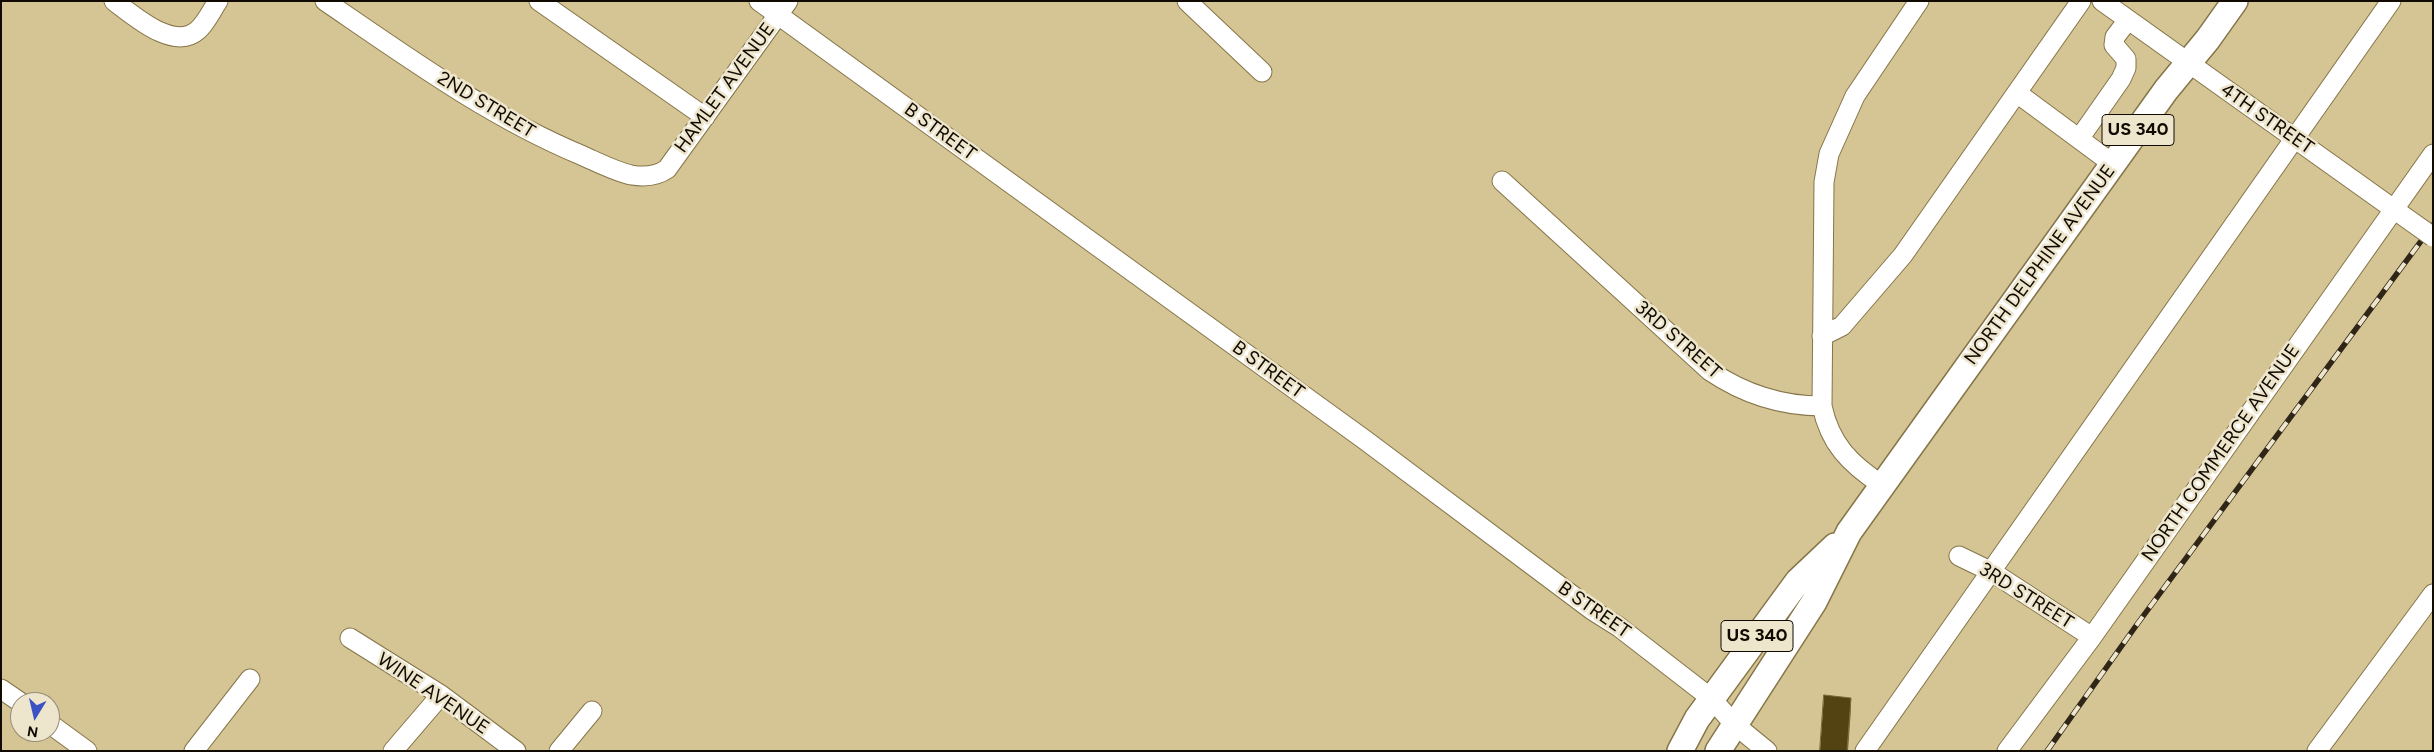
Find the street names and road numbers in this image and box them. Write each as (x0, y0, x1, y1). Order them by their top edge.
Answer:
street label: HAMLET AVENUE (670, 18, 780, 158)
street label: 2ND STREET (433, 67, 539, 143)
street label: 4TH STREET (2216, 79, 2318, 159)
street label: B STREET (900, 98, 980, 166)
road number: US 340 (2102, 114, 2174, 146)
street label: NORTH DELPHINE AVENUE (1960, 160, 2120, 370)
street label: 3RD STREET (1630, 296, 1726, 384)
street label: B STREET (1228, 336, 1308, 404)
street label: NORTH COMMERCE AVENUE (2137, 340, 2305, 566)
street label: 3RD STREET (1975, 558, 2077, 634)
street label: B STREET (1553, 577, 1635, 643)
road number: US 340 (1721, 620, 1793, 652)
street label: WINE AVENUE (373, 648, 493, 740)

